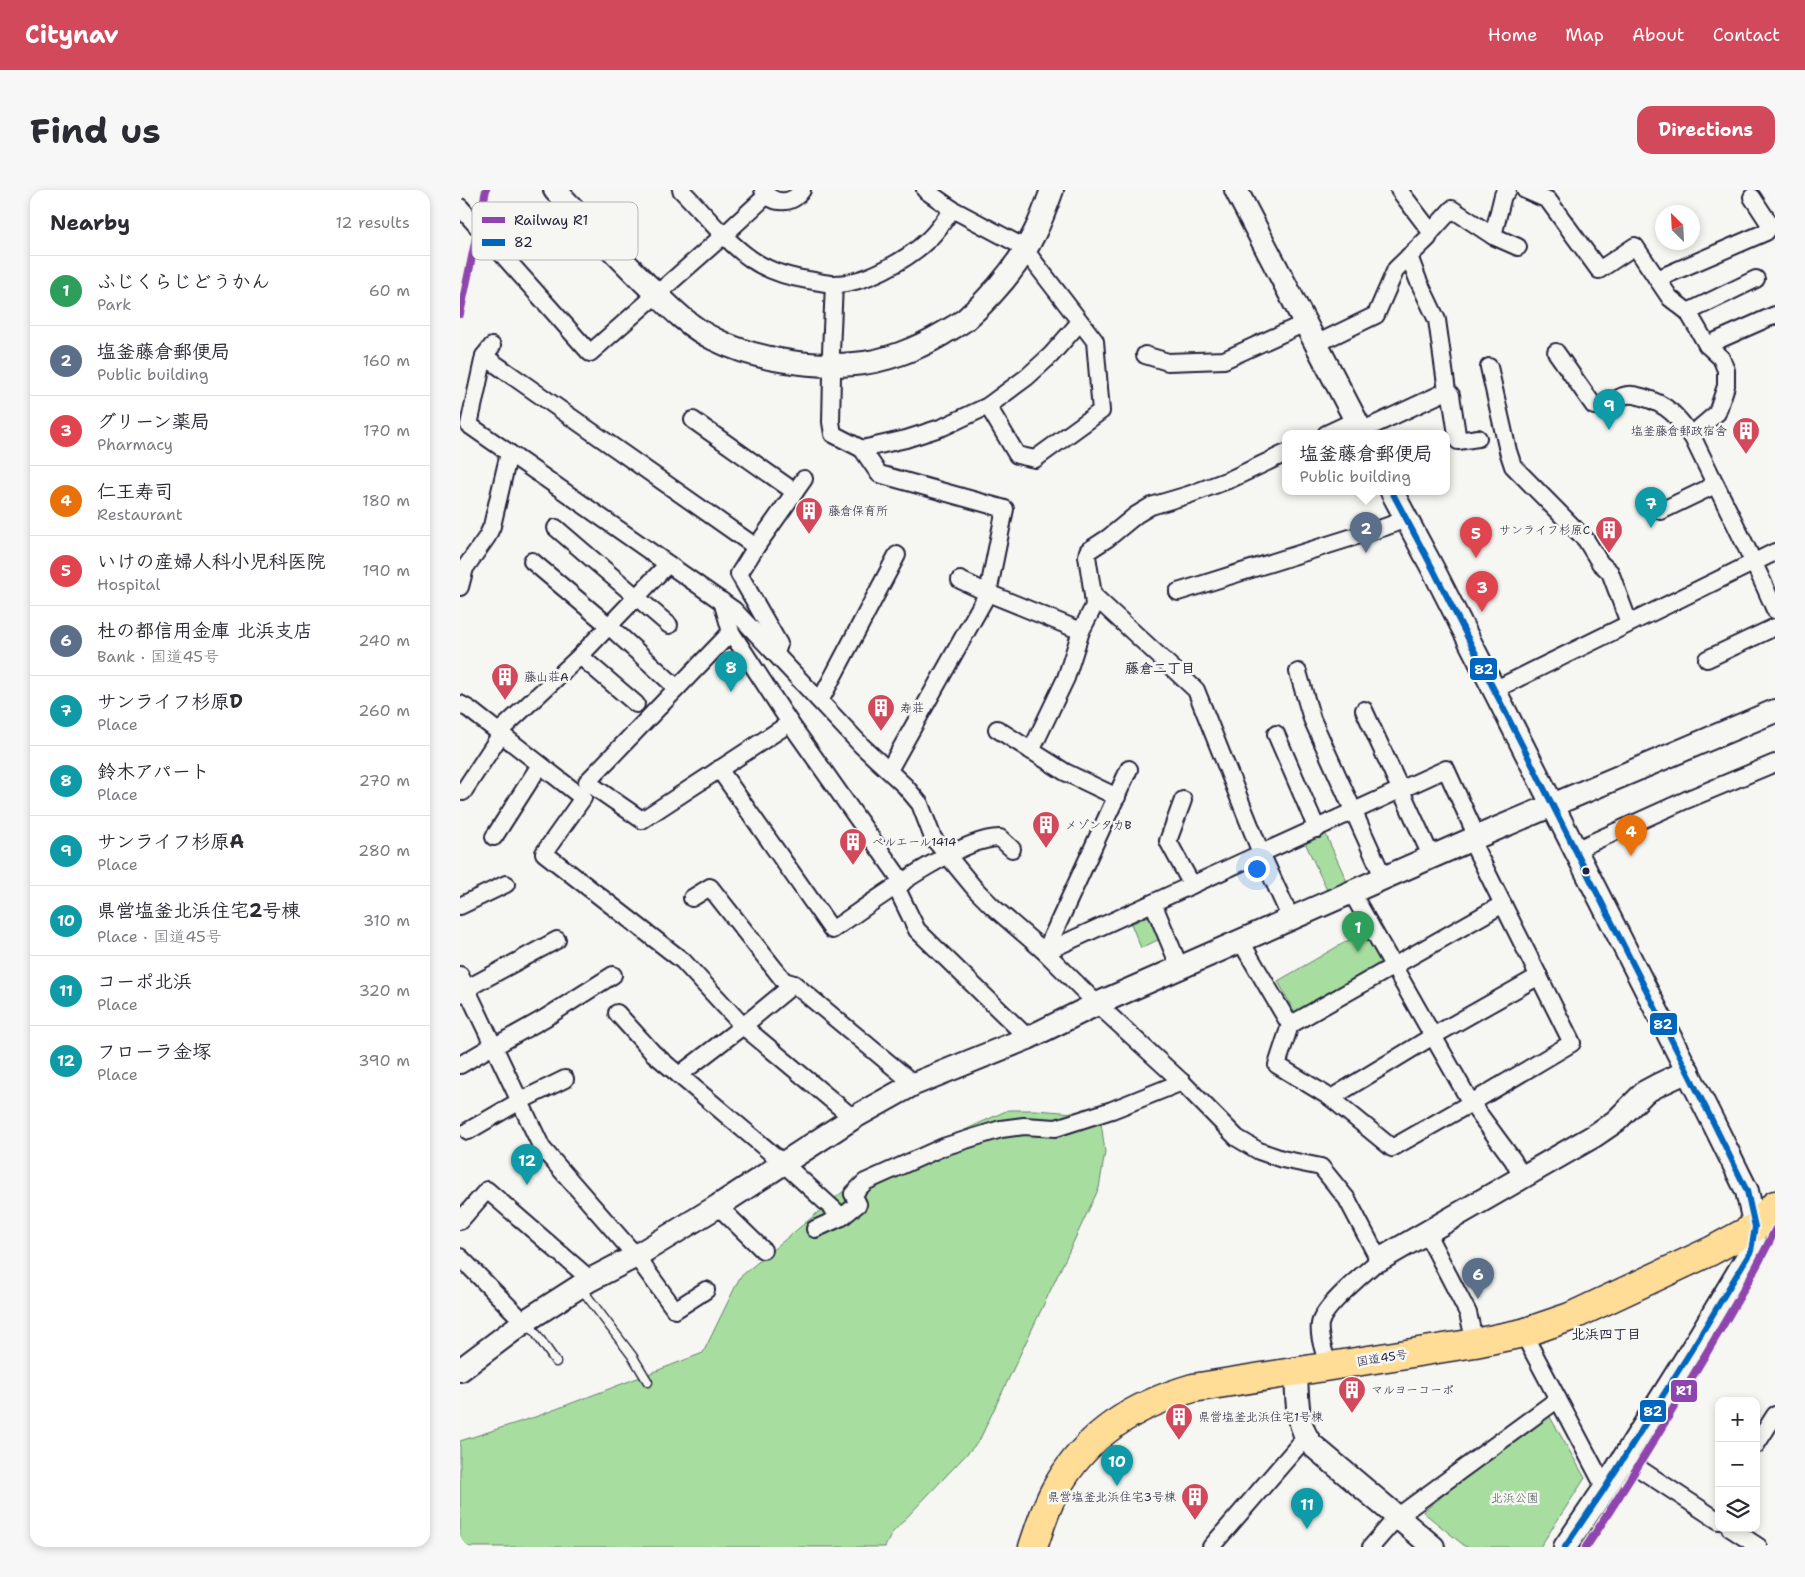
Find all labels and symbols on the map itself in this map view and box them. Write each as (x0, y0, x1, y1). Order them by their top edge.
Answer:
legend (472, 202, 638, 260)
north arrow (1655, 205, 1700, 250)
text: Railway R1 (514, 211, 588, 229)
text: 82 (514, 233, 533, 251)
pin: 9 (1593, 389, 1625, 430)
building icon: 塩釜藤倉郵政宿舎 (1731, 416, 1761, 455)
place label: 塩釜藤倉郵政宿舎 (1631, 423, 1727, 439)
pin: 7 (1635, 487, 1667, 528)
building icon: 藤倉保育所 (794, 496, 824, 535)
place label: 藤倉保育所 (828, 503, 888, 519)
pin: 2 (1350, 512, 1382, 553)
building icon: サンライフ杉原C (1594, 515, 1624, 554)
pin: 5 (1460, 517, 1492, 558)
place label: サンライフ杉原C (1499, 522, 1590, 538)
pin: 3 (1466, 571, 1498, 612)
pin: 8 (715, 651, 747, 692)
line badge: 82 (1469, 657, 1498, 681)
district label: 藤倉二丁目 (1125, 659, 1195, 677)
text: 82 (1474, 660, 1494, 678)
building icon: 藤山荘A (490, 662, 520, 701)
place label: 藤山荘A (524, 669, 569, 685)
building icon: 寿荘 (866, 693, 896, 732)
place label: 寿荘 (900, 700, 924, 716)
building icon: メゾンタカB (1031, 810, 1061, 849)
pin: 4 (1615, 815, 1647, 856)
place label: メゾンタカB (1065, 817, 1132, 833)
building icon: ベルエール1414 (838, 827, 868, 866)
place label: ベルエール1414 (872, 834, 956, 850)
your location (1244, 856, 1270, 882)
unlabelled marker (1581, 866, 1591, 876)
pin: 1 (1342, 911, 1374, 952)
line badge: 82 (1649, 1012, 1678, 1036)
text: 82 (1653, 1015, 1673, 1033)
pin: 12 (511, 1144, 543, 1185)
pin: 6 (1462, 1258, 1494, 1299)
district label: 北浜四丁目 (1571, 1325, 1641, 1343)
street label: 国道45号 (1355, 1346, 1409, 1370)
building icon: マルヨーコーポ (1337, 1375, 1367, 1414)
line badge: R1 (1670, 1379, 1698, 1403)
text: R1 (1676, 1381, 1692, 1399)
place label: マルヨーコーポ (1371, 1382, 1454, 1398)
line badge: 82 (1639, 1399, 1667, 1423)
building icon: 県営塩釜北浜住宅1号棟 (1164, 1402, 1194, 1441)
text: 82 (1643, 1402, 1663, 1420)
place label: 県営塩釜北浜住宅1号棟 (1198, 1409, 1323, 1425)
pin: 10 (1101, 1445, 1133, 1486)
building icon: 県営塩釜北浜住宅3号棟 (1180, 1482, 1210, 1521)
pin: 11 (1291, 1488, 1323, 1529)
place label: 県営塩釜北浜住宅3号棟 (1048, 1489, 1176, 1505)
park label: 北浜公園 (1491, 1490, 1539, 1506)

